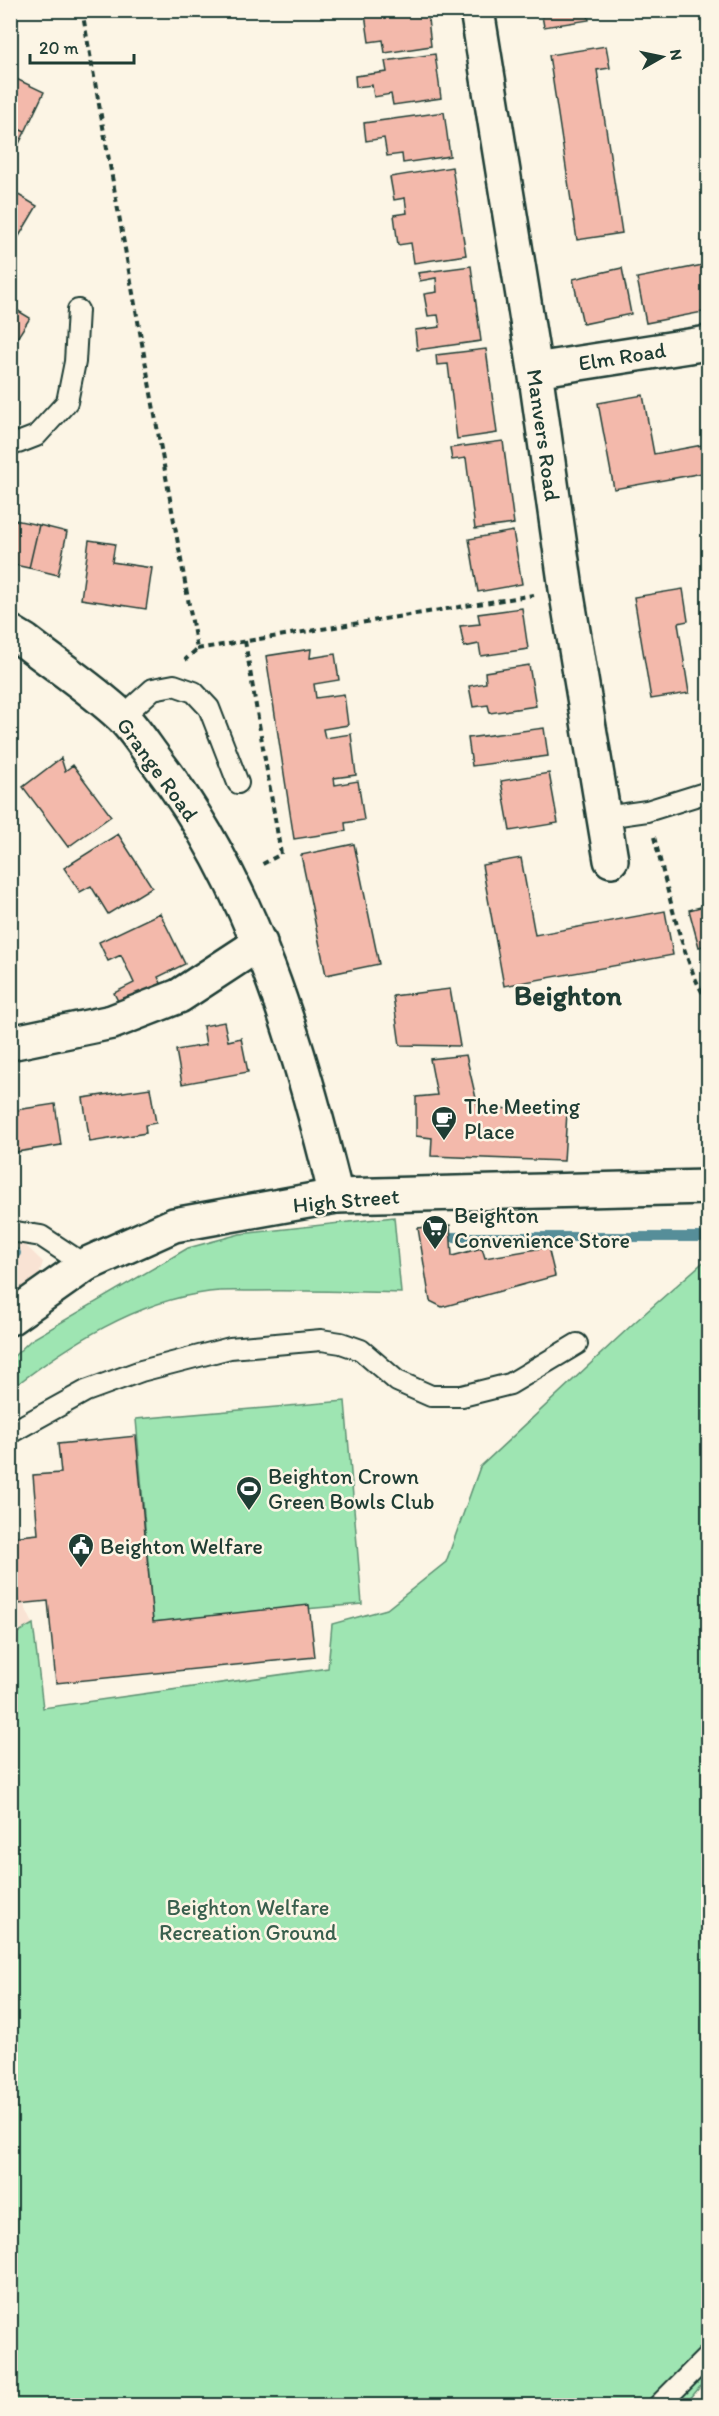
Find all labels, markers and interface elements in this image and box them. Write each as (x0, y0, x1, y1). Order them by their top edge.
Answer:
scale bar (30, 27, 134, 65)
north arrow (632, 27, 692, 87)
text: 20 m (39, 37, 79, 59)
text: N (666, 48, 687, 62)
street label: Elm Road (576, 336, 668, 377)
street label: Manvers Road (521, 367, 566, 503)
street label: Grange Road (111, 712, 204, 827)
district label: Beighton (514, 978, 622, 1012)
place label: The Meeting Place (464, 1093, 581, 1145)
cafe icon: The Meeting Place (429, 1104, 459, 1142)
street label: High Street (292, 1182, 400, 1219)
place label: Beighton Convenience Store (454, 1202, 630, 1254)
supermarket icon: Beighton Convenience Store (420, 1213, 450, 1251)
place label: Beighton Crown Green Bowls Club (268, 1463, 435, 1515)
sports icon: Beighton Crown Green Bowls Club (234, 1474, 264, 1512)
public building icon: Beighton Welfare (66, 1531, 96, 1569)
place label: Beighton Welfare (100, 1533, 263, 1560)
park label: Beighton Welfare Recreation Ground (159, 1894, 337, 1946)

